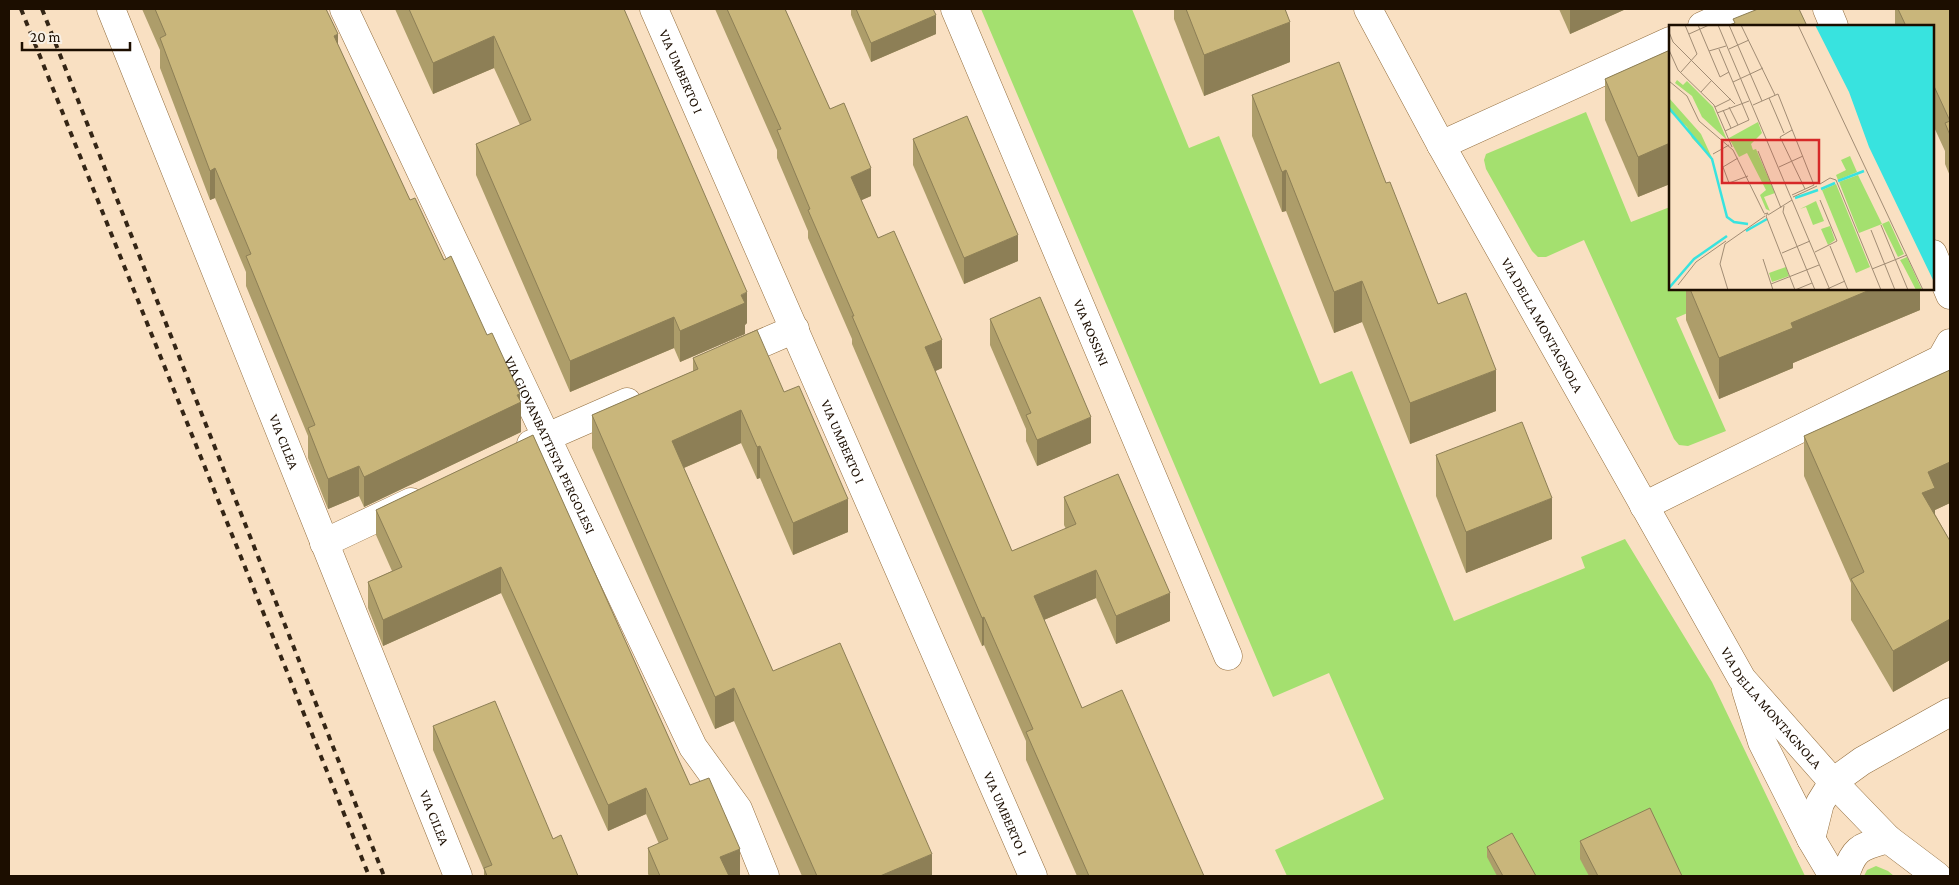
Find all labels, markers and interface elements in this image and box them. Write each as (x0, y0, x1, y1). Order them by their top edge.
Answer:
scale bar (22, 20, 130, 52)
inset map (1669, 25, 1934, 290)
street label: VIA UMBERTO I (656, 27, 707, 116)
text: 20 m (30, 29, 61, 45)
street label: VIA DELLA MONTAGNOLA (1498, 255, 1587, 395)
street label: VIA ROSSINI (1070, 297, 1113, 368)
street label: VIA GIOVANBATTISTA PERGOLESI (501, 353, 599, 536)
street label: VIA UMBERTO I (818, 397, 868, 486)
street label: VIA CILEA (266, 412, 302, 472)
street label: VIA DELLA MONTAGNOLA (1718, 644, 1825, 772)
street label: VIA UMBERTO I (980, 769, 1031, 858)
street label: VIA CILEA (416, 788, 453, 848)

